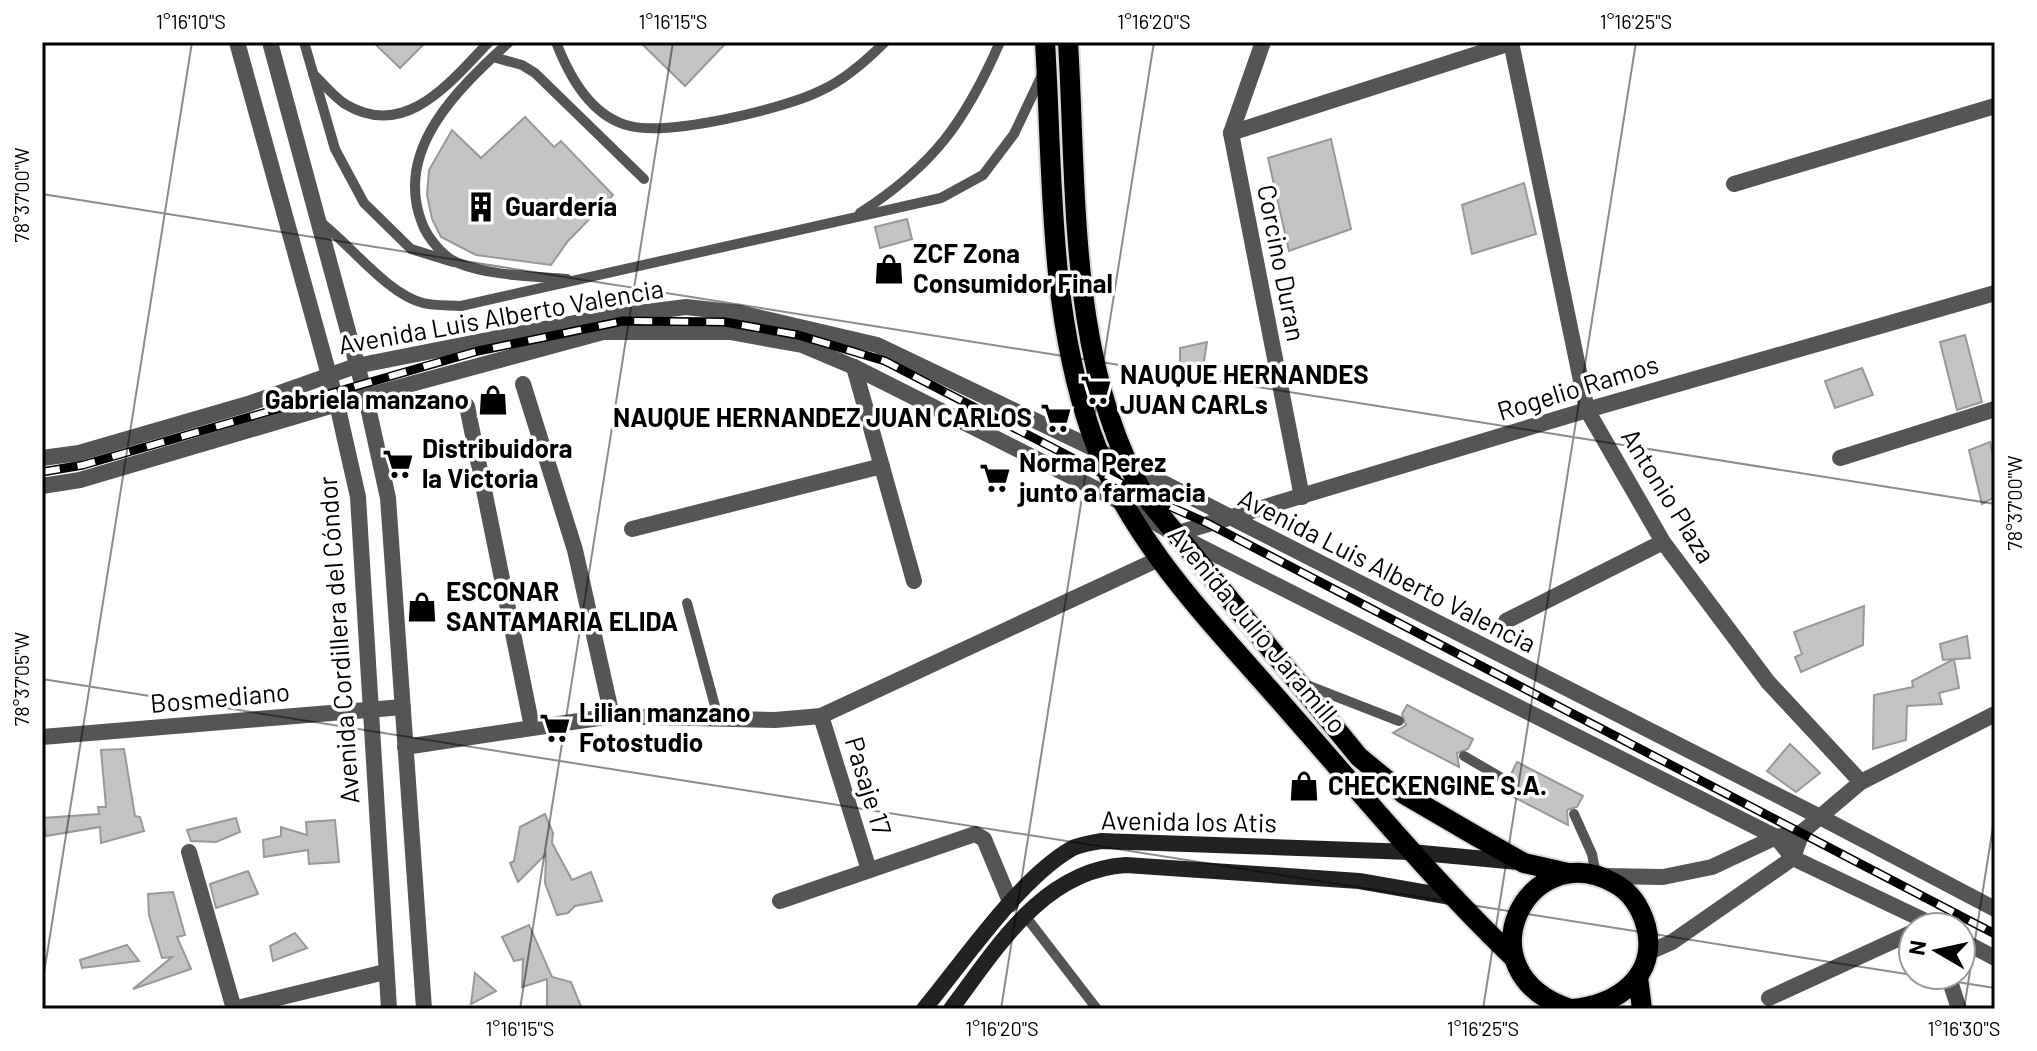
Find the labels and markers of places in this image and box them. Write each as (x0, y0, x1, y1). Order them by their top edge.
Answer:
building icon: Guardería (464, 190, 498, 224)
place label: Guardería (505, 190, 617, 221)
place label: ZCF Zona Consumidor Final (913, 237, 1113, 298)
shop icon: ZCF Zona Consumidor Final (872, 252, 906, 286)
place label: NAUQUE HERNANDES JUAN CARLs (1120, 358, 1369, 419)
supermarket icon: NAUQUE HERNANDES JUAN CARLs (1079, 373, 1113, 407)
place label: Gabriela manzano (265, 383, 469, 414)
shop icon: Gabriela manzano (476, 383, 510, 417)
place label: NAUQUE HERNANDEZ JUAN CARLOS (613, 401, 1032, 432)
supermarket icon: NAUQUE HERNANDEZ JUAN CARLOS (1039, 401, 1073, 435)
place label: Distribuidora la Victoria (422, 432, 572, 493)
place label: Norma Perez junto a farmacia (1017, 446, 1206, 507)
supermarket icon: Distribuidora la Victoria (381, 447, 415, 481)
supermarket icon: Norma Perez junto a farmacia (978, 461, 1012, 495)
place label: ESCONAR SANTAMARIA ELIDA (446, 575, 678, 636)
shop icon: ESCONAR SANTAMARIA ELIDA (405, 590, 439, 624)
place label: Lilian manzano Fotostudio (579, 696, 751, 757)
supermarket icon: Lilian manzano Fotostudio (538, 711, 572, 745)
shop icon: CHECKENGINE S.A. (1287, 769, 1321, 803)
place label: CHECKENGINE S.A. (1328, 769, 1547, 800)

